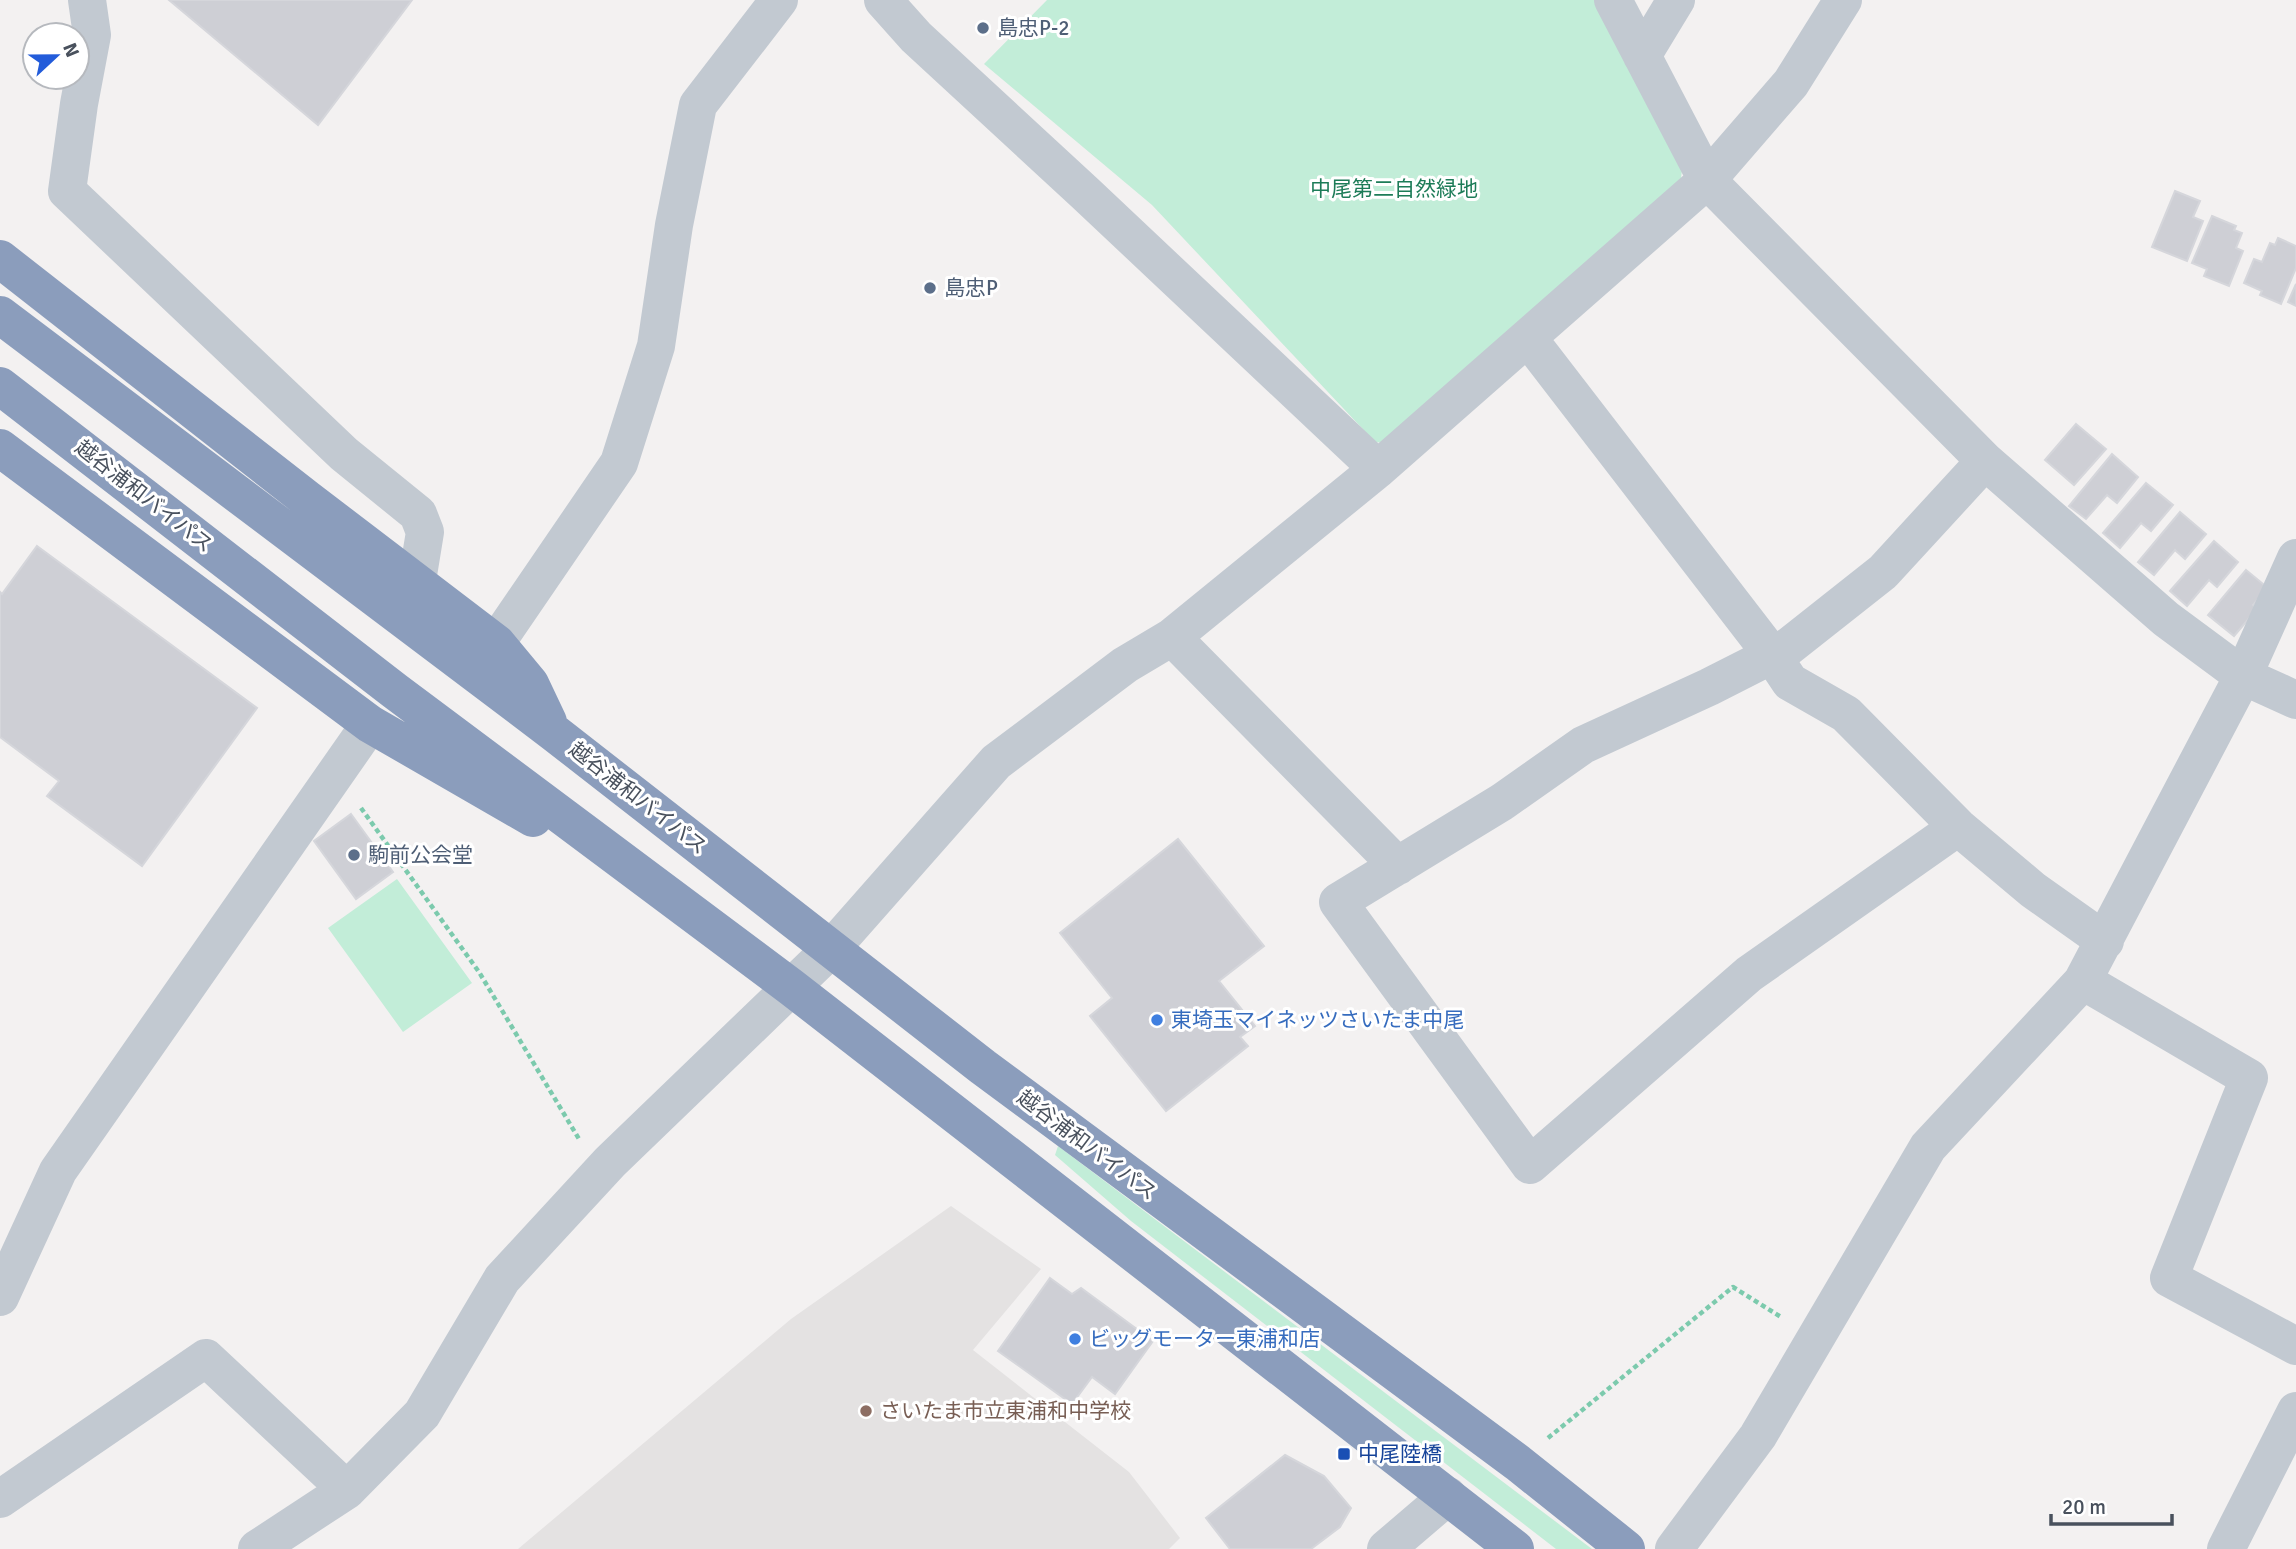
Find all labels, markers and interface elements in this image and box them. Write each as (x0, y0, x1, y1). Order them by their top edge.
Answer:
place label: 島忠P-2 (997, 15, 1070, 41)
marker: 島忠P-2 (975, 20, 991, 36)
north arrow (21, 21, 91, 91)
text: N (57, 39, 84, 61)
park label: 中尾第二自然緑地 (1310, 176, 1478, 202)
place label: 島忠P (944, 275, 998, 301)
marker: 島忠P (922, 280, 938, 296)
street label: 越谷浦和バイパス (70, 434, 218, 558)
street label: 越谷浦和バイパス (564, 736, 712, 860)
place label: 駒前公会堂 (368, 842, 473, 868)
marker: 駒前公会堂 (346, 847, 362, 863)
place label: 東埼玉マイネッツさいたま中尾 (1171, 1007, 1464, 1033)
marker: 東埼玉マイネッツさいたま中尾 (1149, 1012, 1165, 1028)
street label: 越谷浦和バイパス (1012, 1084, 1162, 1206)
place label: ビッグモーター東浦和店 (1089, 1326, 1320, 1352)
marker: ビッグモーター東浦和店 (1067, 1331, 1083, 1347)
place label: さいたま市立東浦和中学校 (880, 1398, 1131, 1424)
marker: さいたま市立東浦和中学校 (858, 1403, 874, 1419)
place label: 中尾陸橋 (1358, 1441, 1442, 1467)
marker: 中尾陸橋 (1336, 1446, 1352, 1462)
scale bar (2051, 1482, 2172, 1526)
text: 20 m (2062, 1494, 2106, 1520)

